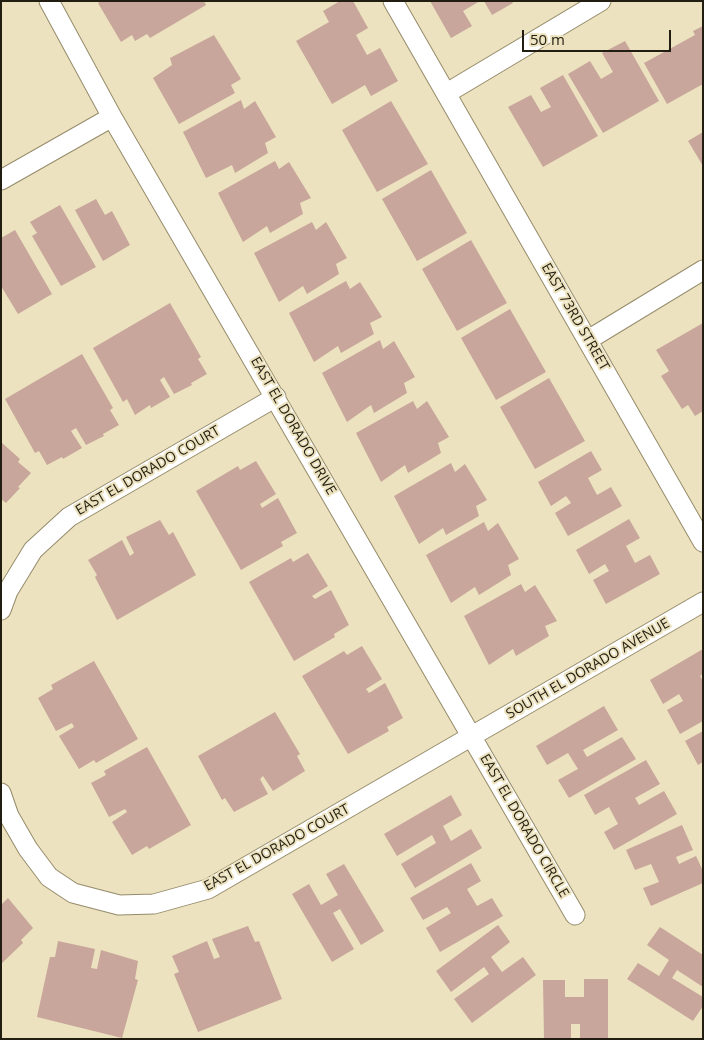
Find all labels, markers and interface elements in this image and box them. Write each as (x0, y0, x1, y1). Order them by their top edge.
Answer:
scale bar (524, 20, 673, 52)
text: 50 m (530, 29, 565, 49)
street label: EAST 73RD STREET (537, 260, 613, 374)
street label: EAST EL DORADO DRIVE (247, 354, 339, 498)
street label: EAST EL DORADO COURT (73, 423, 223, 519)
street label: SOUTH EL DORADO AVENUE (503, 615, 673, 723)
street label: EAST EL DORADO CIRCLE (476, 751, 572, 901)
street label: EAST EL DORADO COURT (201, 801, 353, 895)

